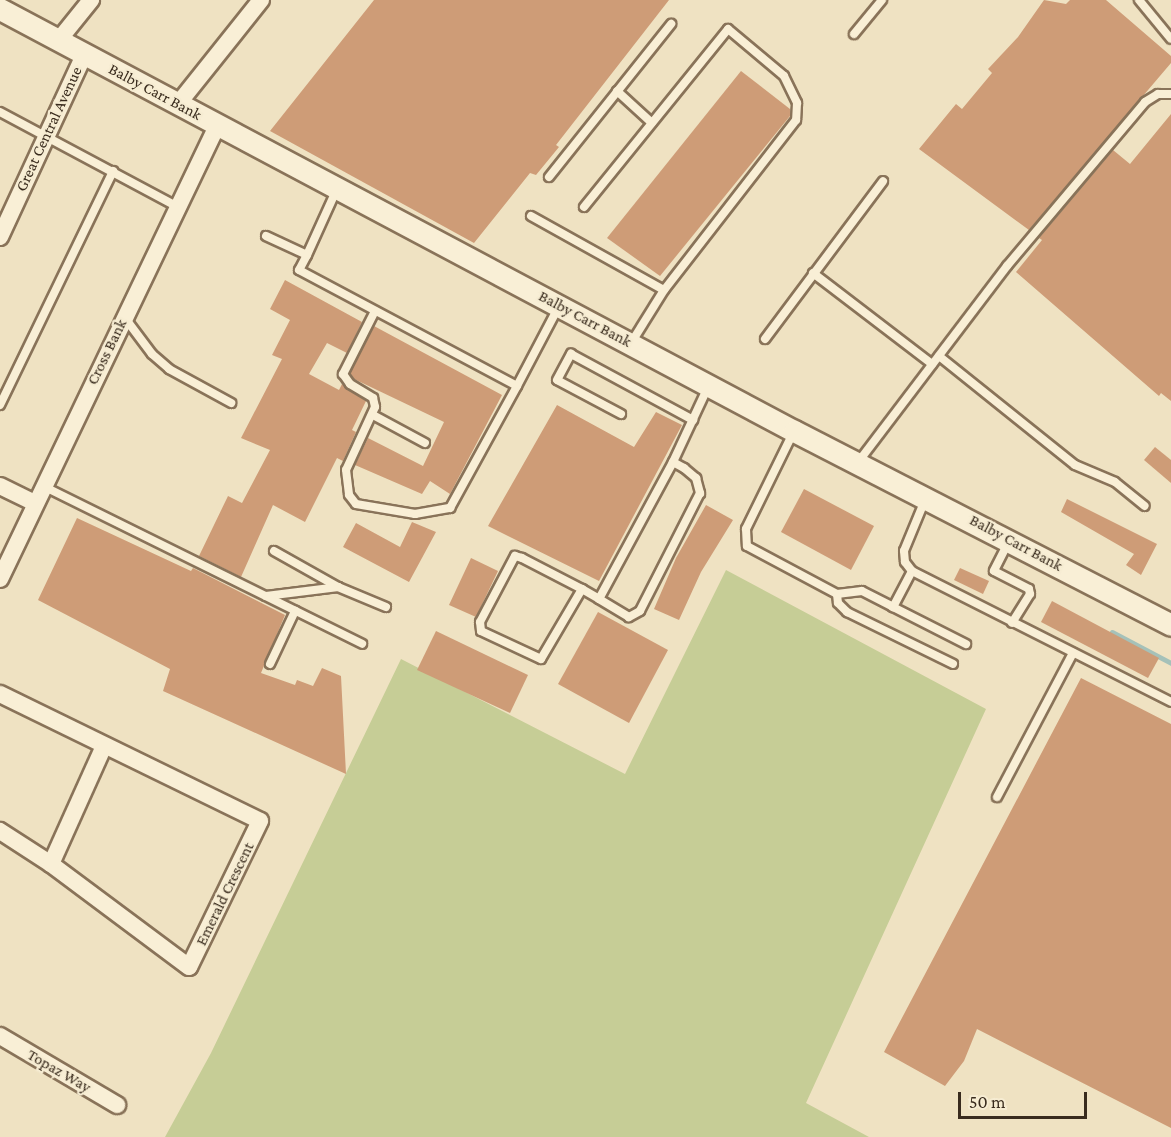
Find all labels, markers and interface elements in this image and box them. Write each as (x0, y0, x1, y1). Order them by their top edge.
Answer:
street label: Balby Carr Bank (105, 59, 205, 125)
street label: Great Central Avenue (12, 63, 86, 195)
street label: Balby Carr Bank (535, 286, 635, 352)
street label: Cross Bank (83, 316, 131, 388)
street label: Balby Carr Bank (966, 510, 1066, 576)
street label: Emerald Crescent (192, 839, 258, 949)
street label: Topaz Way (24, 1045, 94, 1097)
scale bar (961, 1080, 1090, 1118)
text: 50 m (969, 1092, 1006, 1112)

